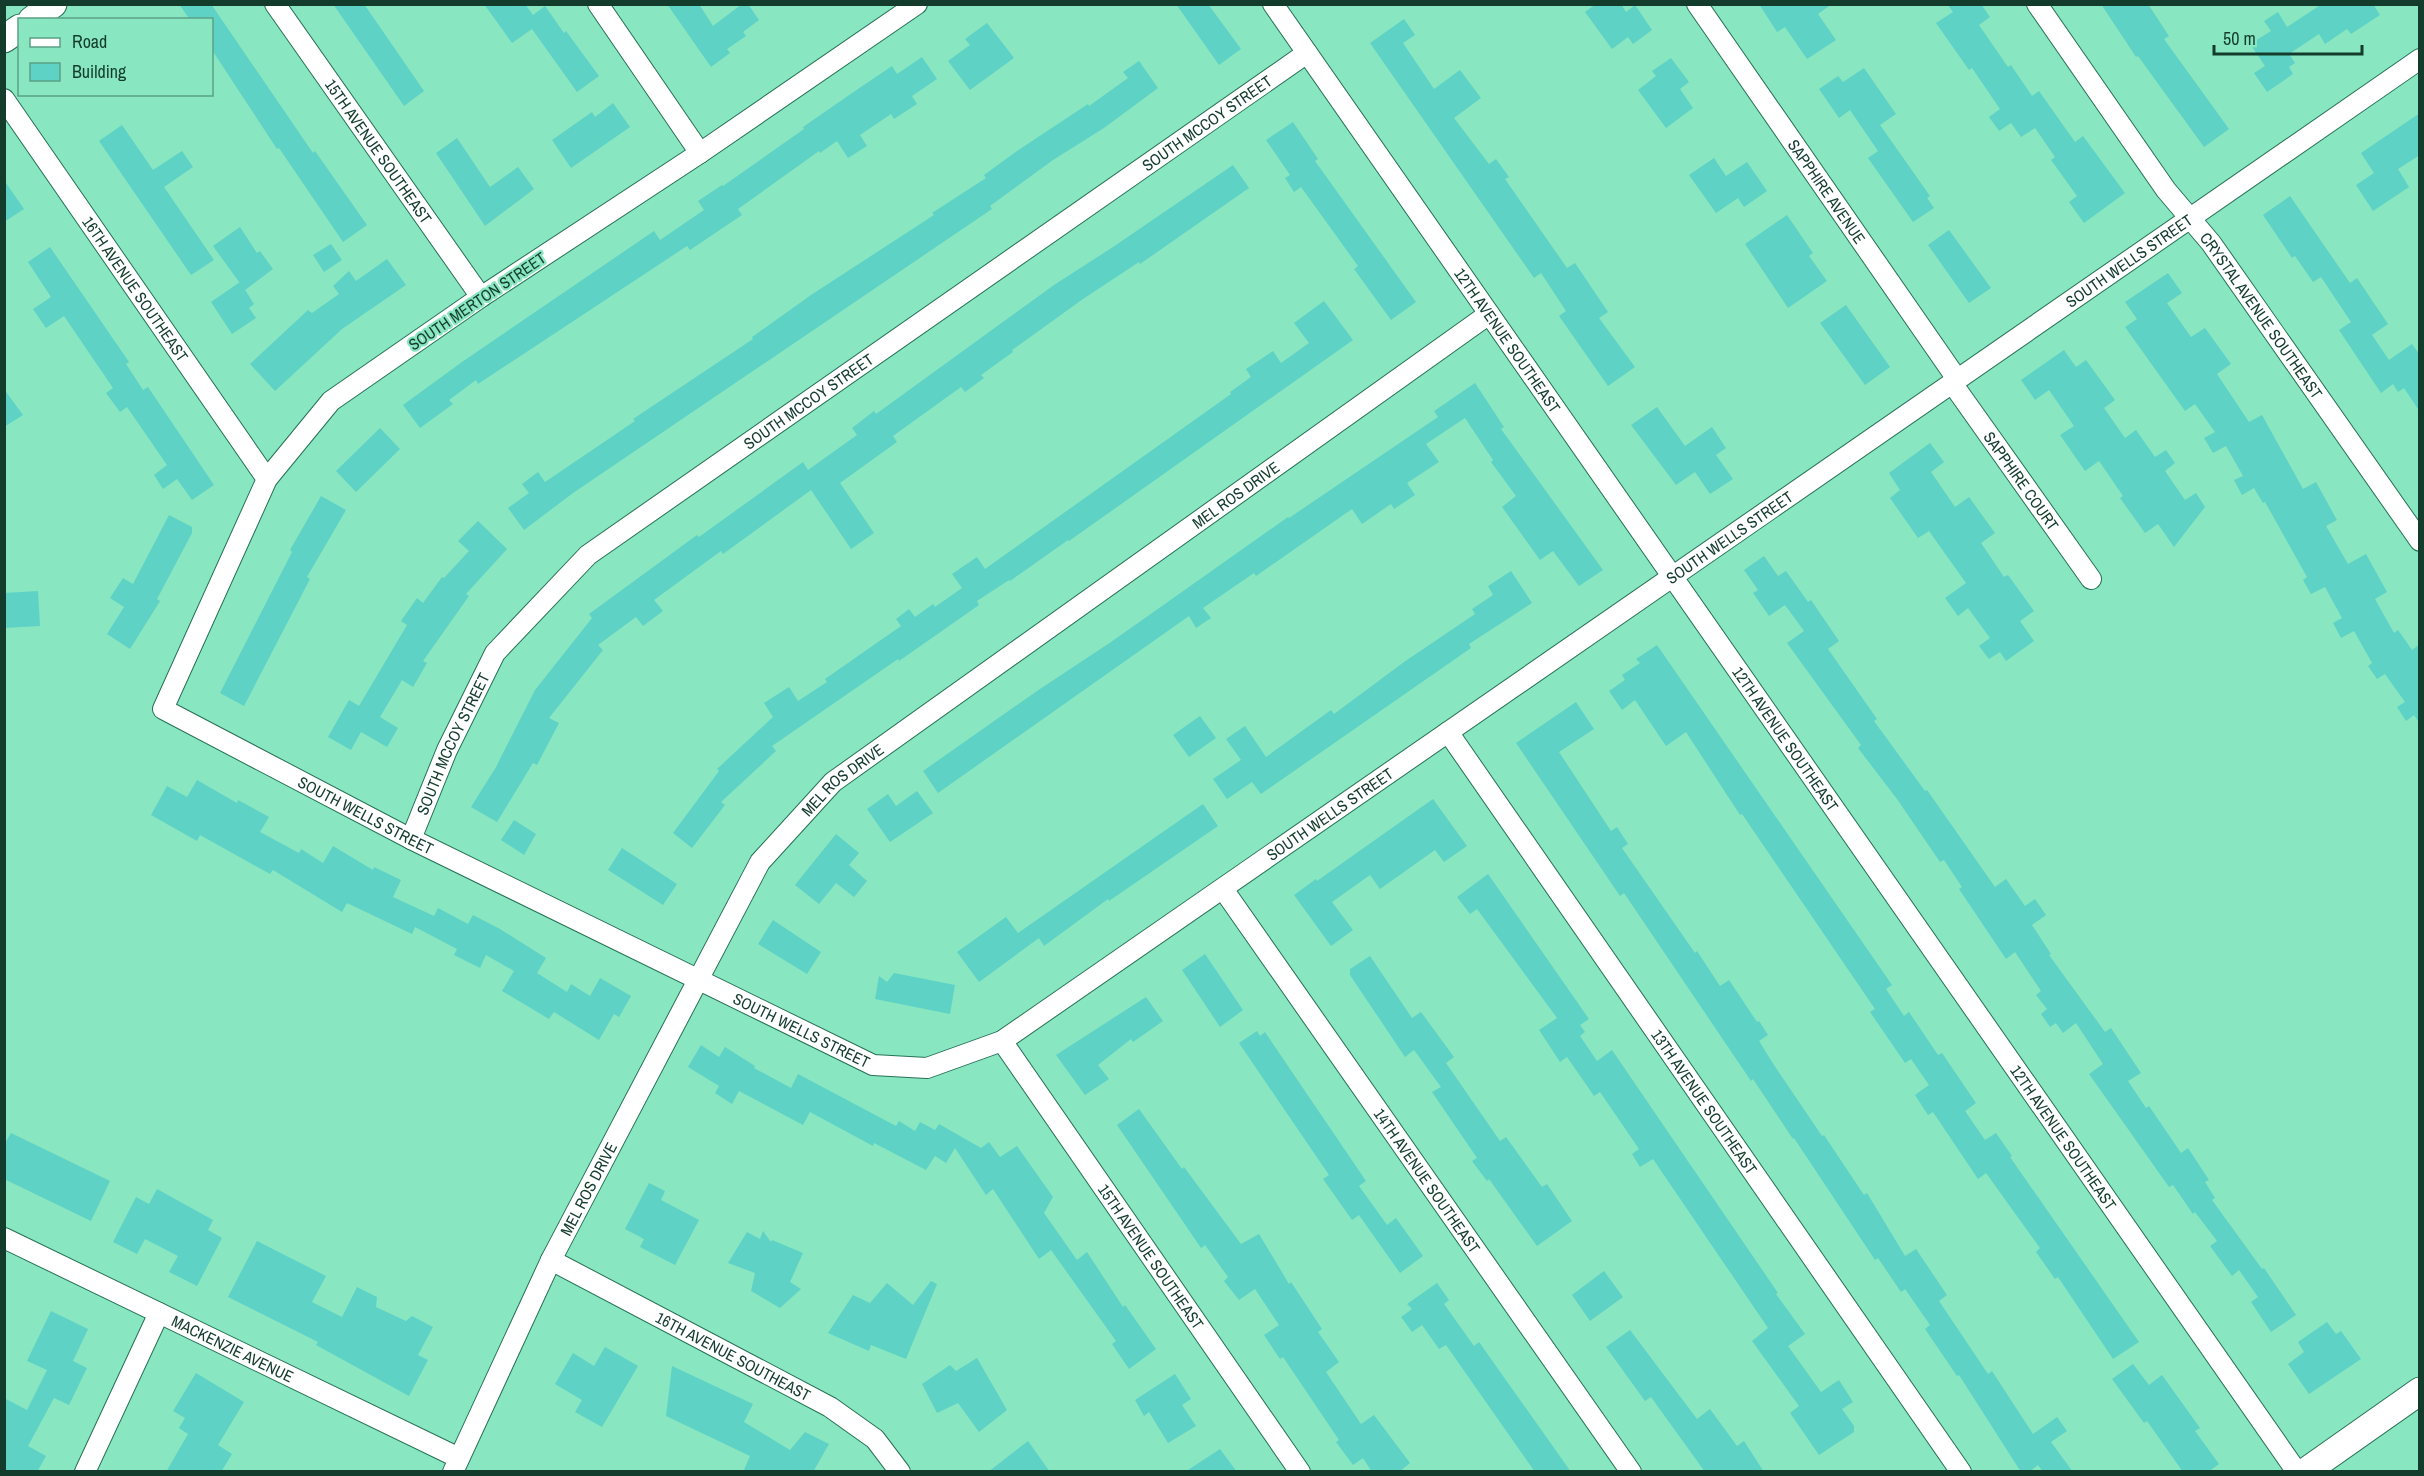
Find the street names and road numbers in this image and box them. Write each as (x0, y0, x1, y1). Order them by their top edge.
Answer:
street label: SOUTH MCCOY STREET (1137, 70, 1276, 176)
street label: 15TH AVENUE SOUTHEAST (320, 75, 437, 228)
street label: SAPPHIRE AVENUE (1783, 135, 1871, 248)
street label: SOUTH WELLS STREET (2061, 209, 2197, 312)
street label: 16TH AVENUE SOUTHEAST (77, 212, 193, 366)
street label: CRYSTAL AVENUE SOUTHEAST (2195, 227, 2328, 403)
street label: SOUTH MERTON STREET (404, 247, 550, 355)
street label: 12TH AVENUE SOUTHEAST (1449, 263, 1566, 417)
street label: SOUTH MCCOY STREET (739, 348, 878, 454)
street label: SAPPHIRE COURT (1979, 427, 2064, 535)
street label: MEL ROS DRIVE (1188, 456, 1284, 533)
street label: SOUTH WELLS STREET (1662, 486, 1797, 589)
street label: 12TH AVENUE SOUTHEAST (1727, 662, 1844, 816)
street label: SOUTH MCCOY STREET (411, 669, 495, 818)
street label: MEL ROS DRIVE (796, 738, 888, 821)
street label: SOUTH WELLS STREET (1262, 762, 1398, 866)
street label: SOUTH WELLS STREET (294, 771, 437, 859)
street label: SOUTH WELLS STREET (730, 987, 874, 1073)
street label: 13TH AVENUE SOUTHEAST (1646, 1025, 1762, 1179)
street label: 12TH AVENUE SOUTHEAST (2005, 1061, 2122, 1214)
street label: 14TH AVENUE SOUTHEAST (1369, 1104, 1485, 1257)
street label: MEL ROS DRIVE (555, 1138, 622, 1239)
street label: 15TH AVENUE SOUTHEAST (1093, 1179, 1209, 1334)
street label: 16TH AVENUE SOUTHEAST (652, 1306, 814, 1406)
street label: MACKENZIE AVENUE (168, 1310, 297, 1387)

